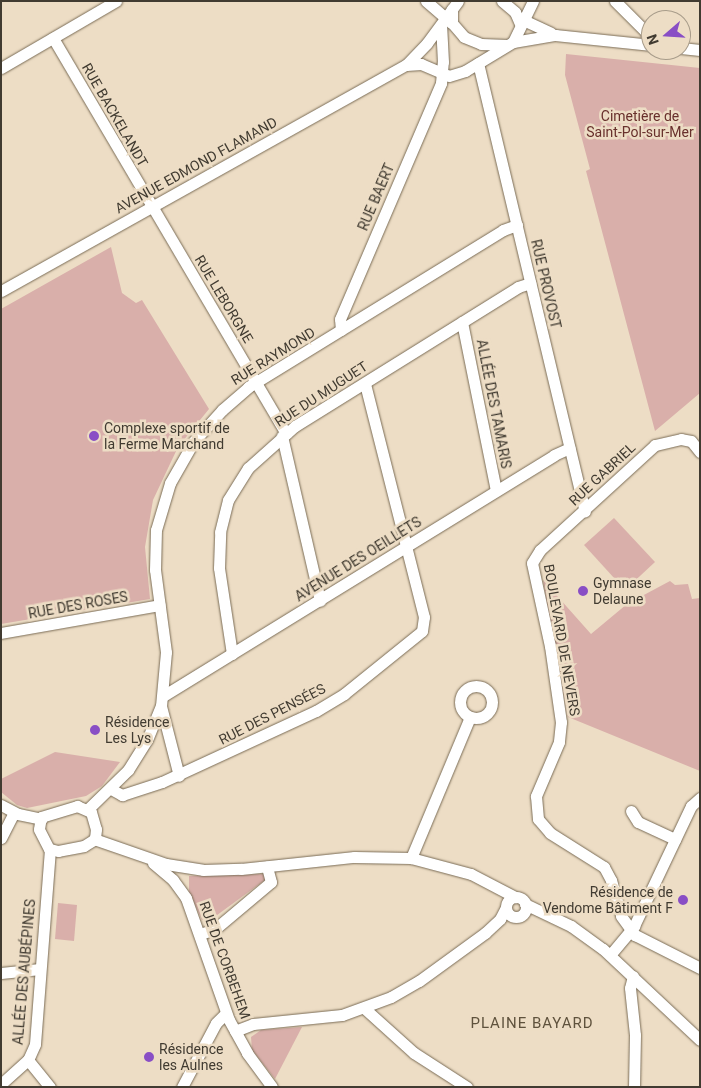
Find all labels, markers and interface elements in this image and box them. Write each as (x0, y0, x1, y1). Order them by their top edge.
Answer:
north arrow (641, 10, 691, 60)
text: N (644, 32, 662, 47)
street label: RUE BACKELANDT (78, 60, 152, 170)
park label: Cimetière de Saint-Pol-sur-Mer (586, 108, 694, 140)
street label: AVENUE EDMOND FLAMAND (112, 113, 280, 217)
street label: RUE BAERT (354, 161, 398, 233)
street label: RUE PROVOST (528, 238, 564, 330)
street label: RUE LEBORGNE (191, 252, 257, 346)
street label: RUE RAYMOND (228, 324, 318, 388)
street label: ALLÉE DES TAMARIS (473, 338, 515, 470)
street label: RUE DU MUGUET (271, 358, 371, 430)
place label: Complexe sportif de la Ferme Marchand (104, 420, 230, 452)
marker: Complexe sportif de la Ferme Marchand (88, 430, 100, 442)
street label: RUE GABRIEL (565, 439, 639, 509)
street label: AVENUE DES OEILLETS (292, 513, 424, 605)
street label: BOULEVARD DE NEVERS (540, 563, 584, 717)
place label: Gymnase Delaune (593, 575, 651, 608)
marker: Gymnase Delaune (577, 585, 589, 597)
street label: RUE DES ROSES (27, 588, 129, 622)
street label: RUE DES PENSÉES (216, 680, 328, 748)
place label: Résidence Les Lys (105, 714, 169, 746)
marker: Résidence Les Lys (89, 724, 101, 736)
place label: Résidence de Vendome Bâtiment F (543, 884, 673, 916)
marker: Résidence de Vendome Bâtiment F (677, 894, 689, 906)
street label: ALLÉE DES AUBÉPINES (9, 898, 39, 1046)
street label: RUE DE CORBEHEM (196, 899, 254, 1021)
district label: PLAINE BAYARD (469, 1015, 595, 1033)
place label: Résidence les Aulnes (159, 1041, 223, 1074)
marker: Résidence les Aulnes (143, 1051, 155, 1063)

